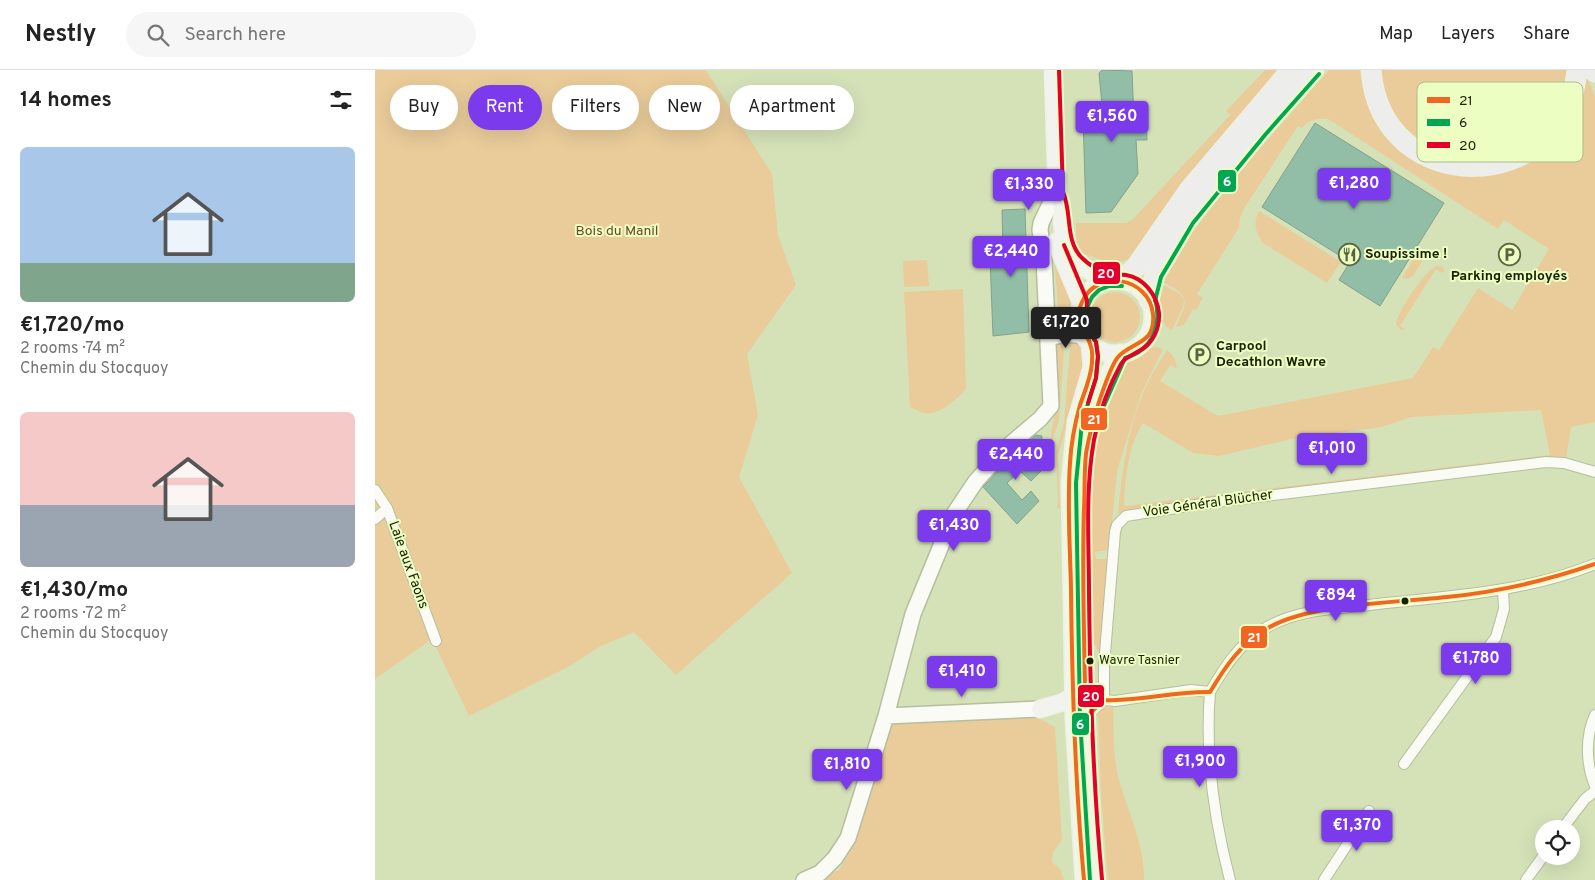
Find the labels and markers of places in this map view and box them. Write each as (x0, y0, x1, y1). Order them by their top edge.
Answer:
pin: €1,560 (1071, 100, 1153, 143)
pin: €1,330 (988, 168, 1070, 211)
pin: €1,280 (1313, 168, 1395, 210)
pin: €2,440 (970, 236, 1052, 278)
restaurant icon: Soupissime ! (1337, 242, 1361, 266)
parking icon: Parking employés (1497, 242, 1521, 266)
place label: Soupissime ! (1365, 246, 1447, 263)
place label: Parking employés (1451, 268, 1567, 285)
pin: €1,720 (1025, 306, 1107, 349)
place label: Carpool Decathlon Wavre (1216, 338, 1326, 371)
parking icon: Carpool Decathlon Wavre (1188, 342, 1212, 366)
pin: €1,010 (1291, 432, 1373, 475)
pin: €2,440 (975, 438, 1057, 481)
pin: €1,430 (913, 510, 995, 552)
pin: €894 (1306, 580, 1366, 622)
unlabelled marker (1400, 596, 1410, 606)
pin: €1,780 (1435, 642, 1517, 685)
place label: Wavre Tasnier (1099, 653, 1180, 669)
pin: €1,410 (921, 656, 1003, 698)
marker: Wavre Tasnier (1085, 656, 1095, 666)
pin: €1,900 (1159, 746, 1241, 788)
pin: €1,810 (806, 748, 888, 791)
pin: €1,370 (1316, 810, 1398, 852)

